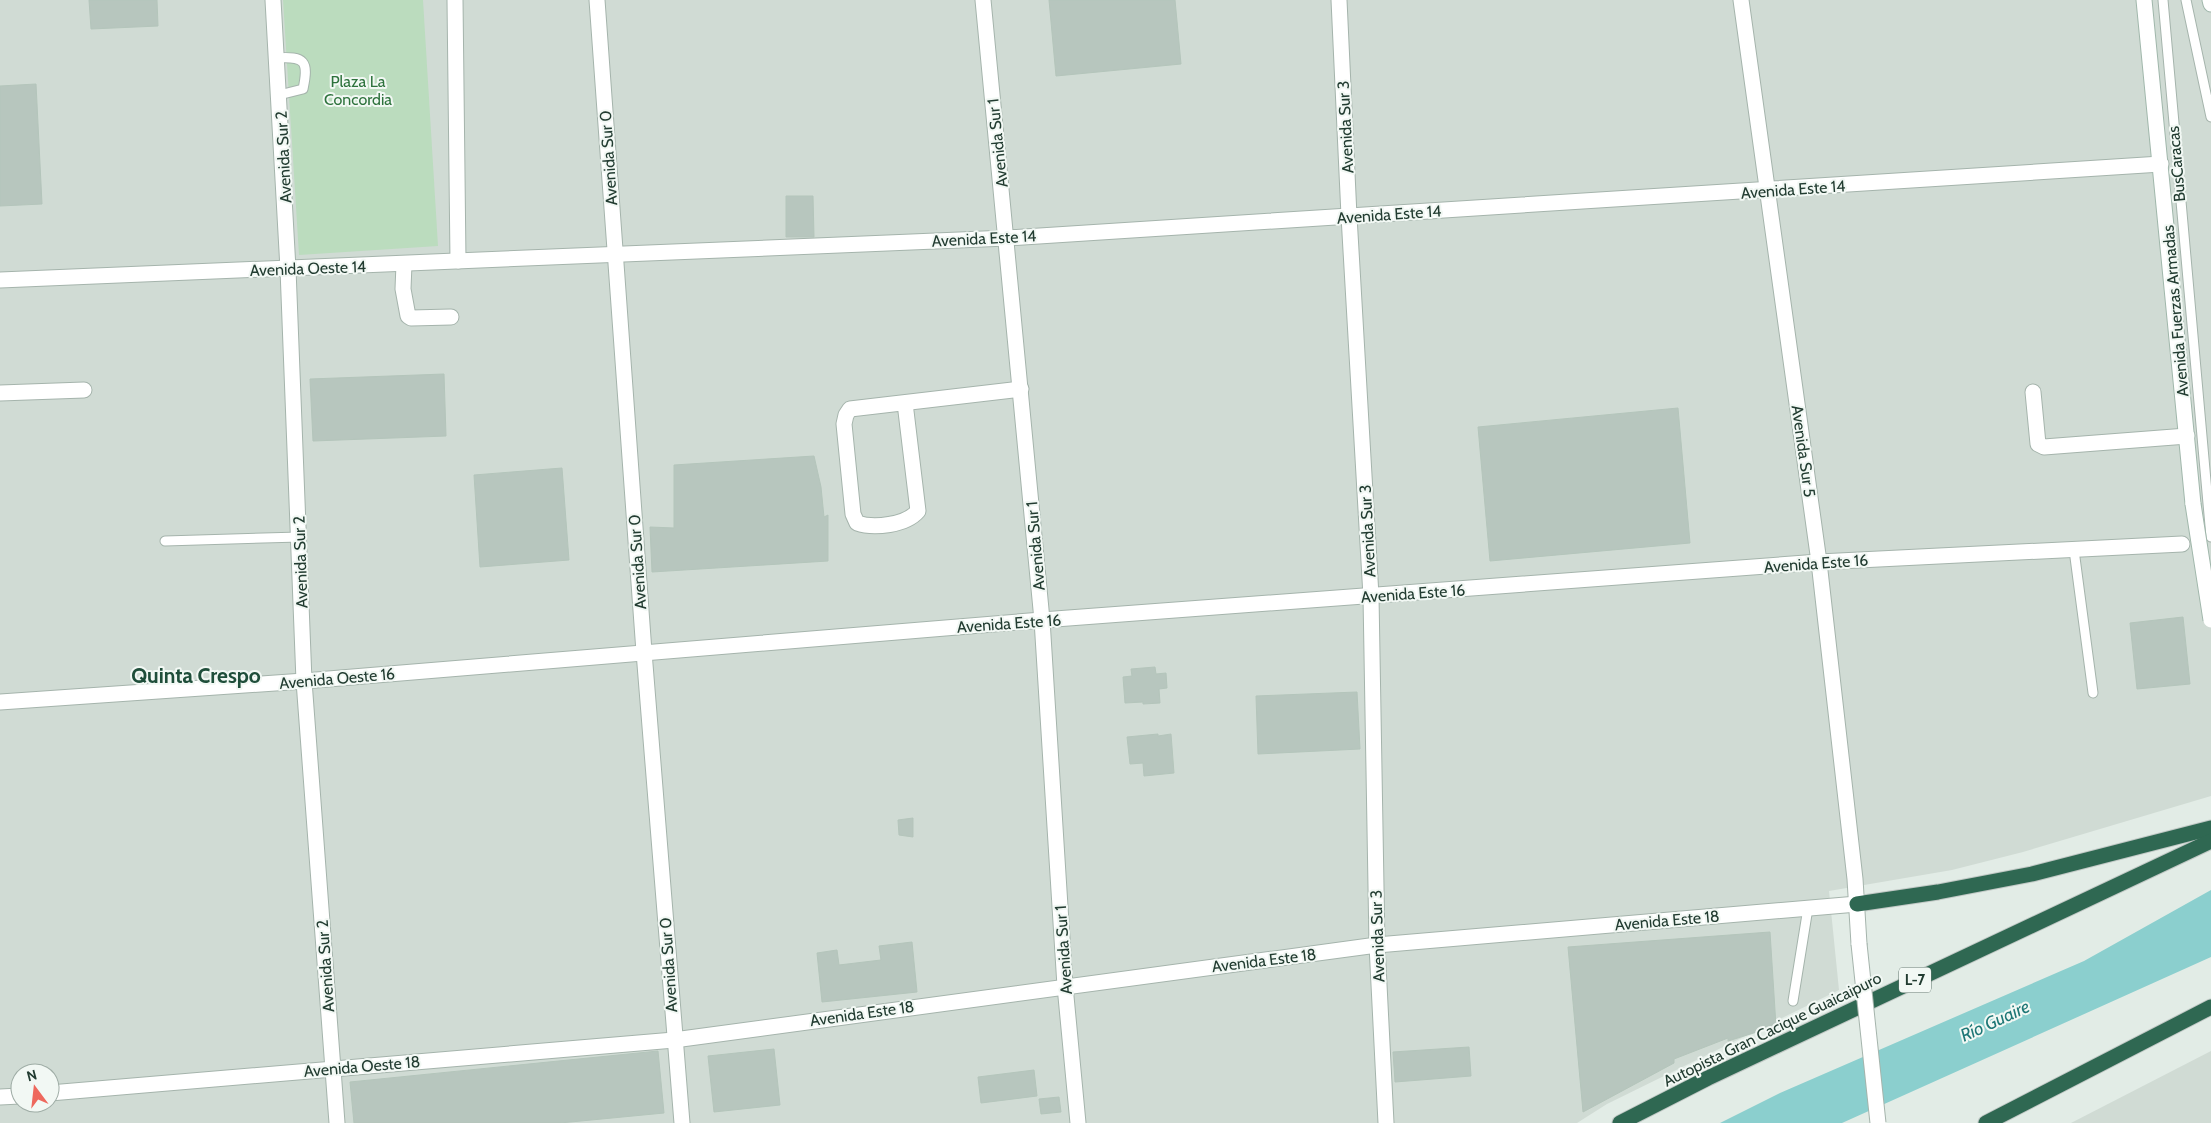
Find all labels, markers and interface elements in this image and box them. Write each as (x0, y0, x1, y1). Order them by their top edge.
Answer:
park label: Plaza La Concordia (324, 72, 392, 109)
street label: Avenida Sur 3 (1334, 80, 1357, 174)
street label: Avenida Sur 1 (983, 98, 1012, 188)
street label: Avenida Sur 2 (272, 110, 295, 204)
street label: Avenida Sur 0 (596, 110, 621, 206)
street label: BusCaracas (2164, 125, 2189, 203)
street label: Avenida Este 14 (1740, 176, 1846, 203)
street label: Avenida Este 14 (1336, 201, 1442, 228)
street label: Avenida Fuerzas Armadas (2158, 224, 2192, 398)
street label: Avenida Este 14 (931, 226, 1037, 251)
street label: Avenida Oeste 14 (250, 257, 366, 280)
street label: Avenida Sur 5 (1788, 404, 1819, 498)
street label: Avenida Sur 3 (1356, 484, 1379, 578)
street label: Avenida Sur 1 (1022, 501, 1049, 591)
street label: Avenida Sur 0 (625, 514, 650, 610)
street label: Avenida Sur 2 (289, 515, 312, 608)
street label: Avenida Este 16 (1763, 550, 1869, 577)
street label: Avenida Este 16 (1360, 580, 1466, 607)
street label: Avenida Este 16 (956, 610, 1062, 637)
district label: Quinta Crespo (131, 663, 261, 688)
street label: Avenida Oeste 16 (278, 664, 396, 693)
street label: Avenida Sur 3 (1366, 889, 1389, 983)
street label: Avenida Sur 1 (1051, 905, 1076, 995)
street label: Avenida Este 18 (1614, 906, 1720, 935)
street label: Avenida Sur 0 (656, 917, 681, 1013)
street label: Avenida Sur 2 (313, 919, 338, 1013)
street label: Avenida Este 18 (1211, 945, 1317, 976)
street label: Autopista Gran Cacique Guaicaipuro (1660, 968, 1885, 1091)
road number: L-7 (1899, 968, 1931, 992)
water label: Río Guaire (1957, 995, 2033, 1047)
street label: Avenida Este 18 (809, 997, 915, 1030)
street label: Avenida Oeste 18 (303, 1052, 421, 1081)
north arrow (10, 1063, 60, 1113)
text: N (25, 1065, 39, 1085)

